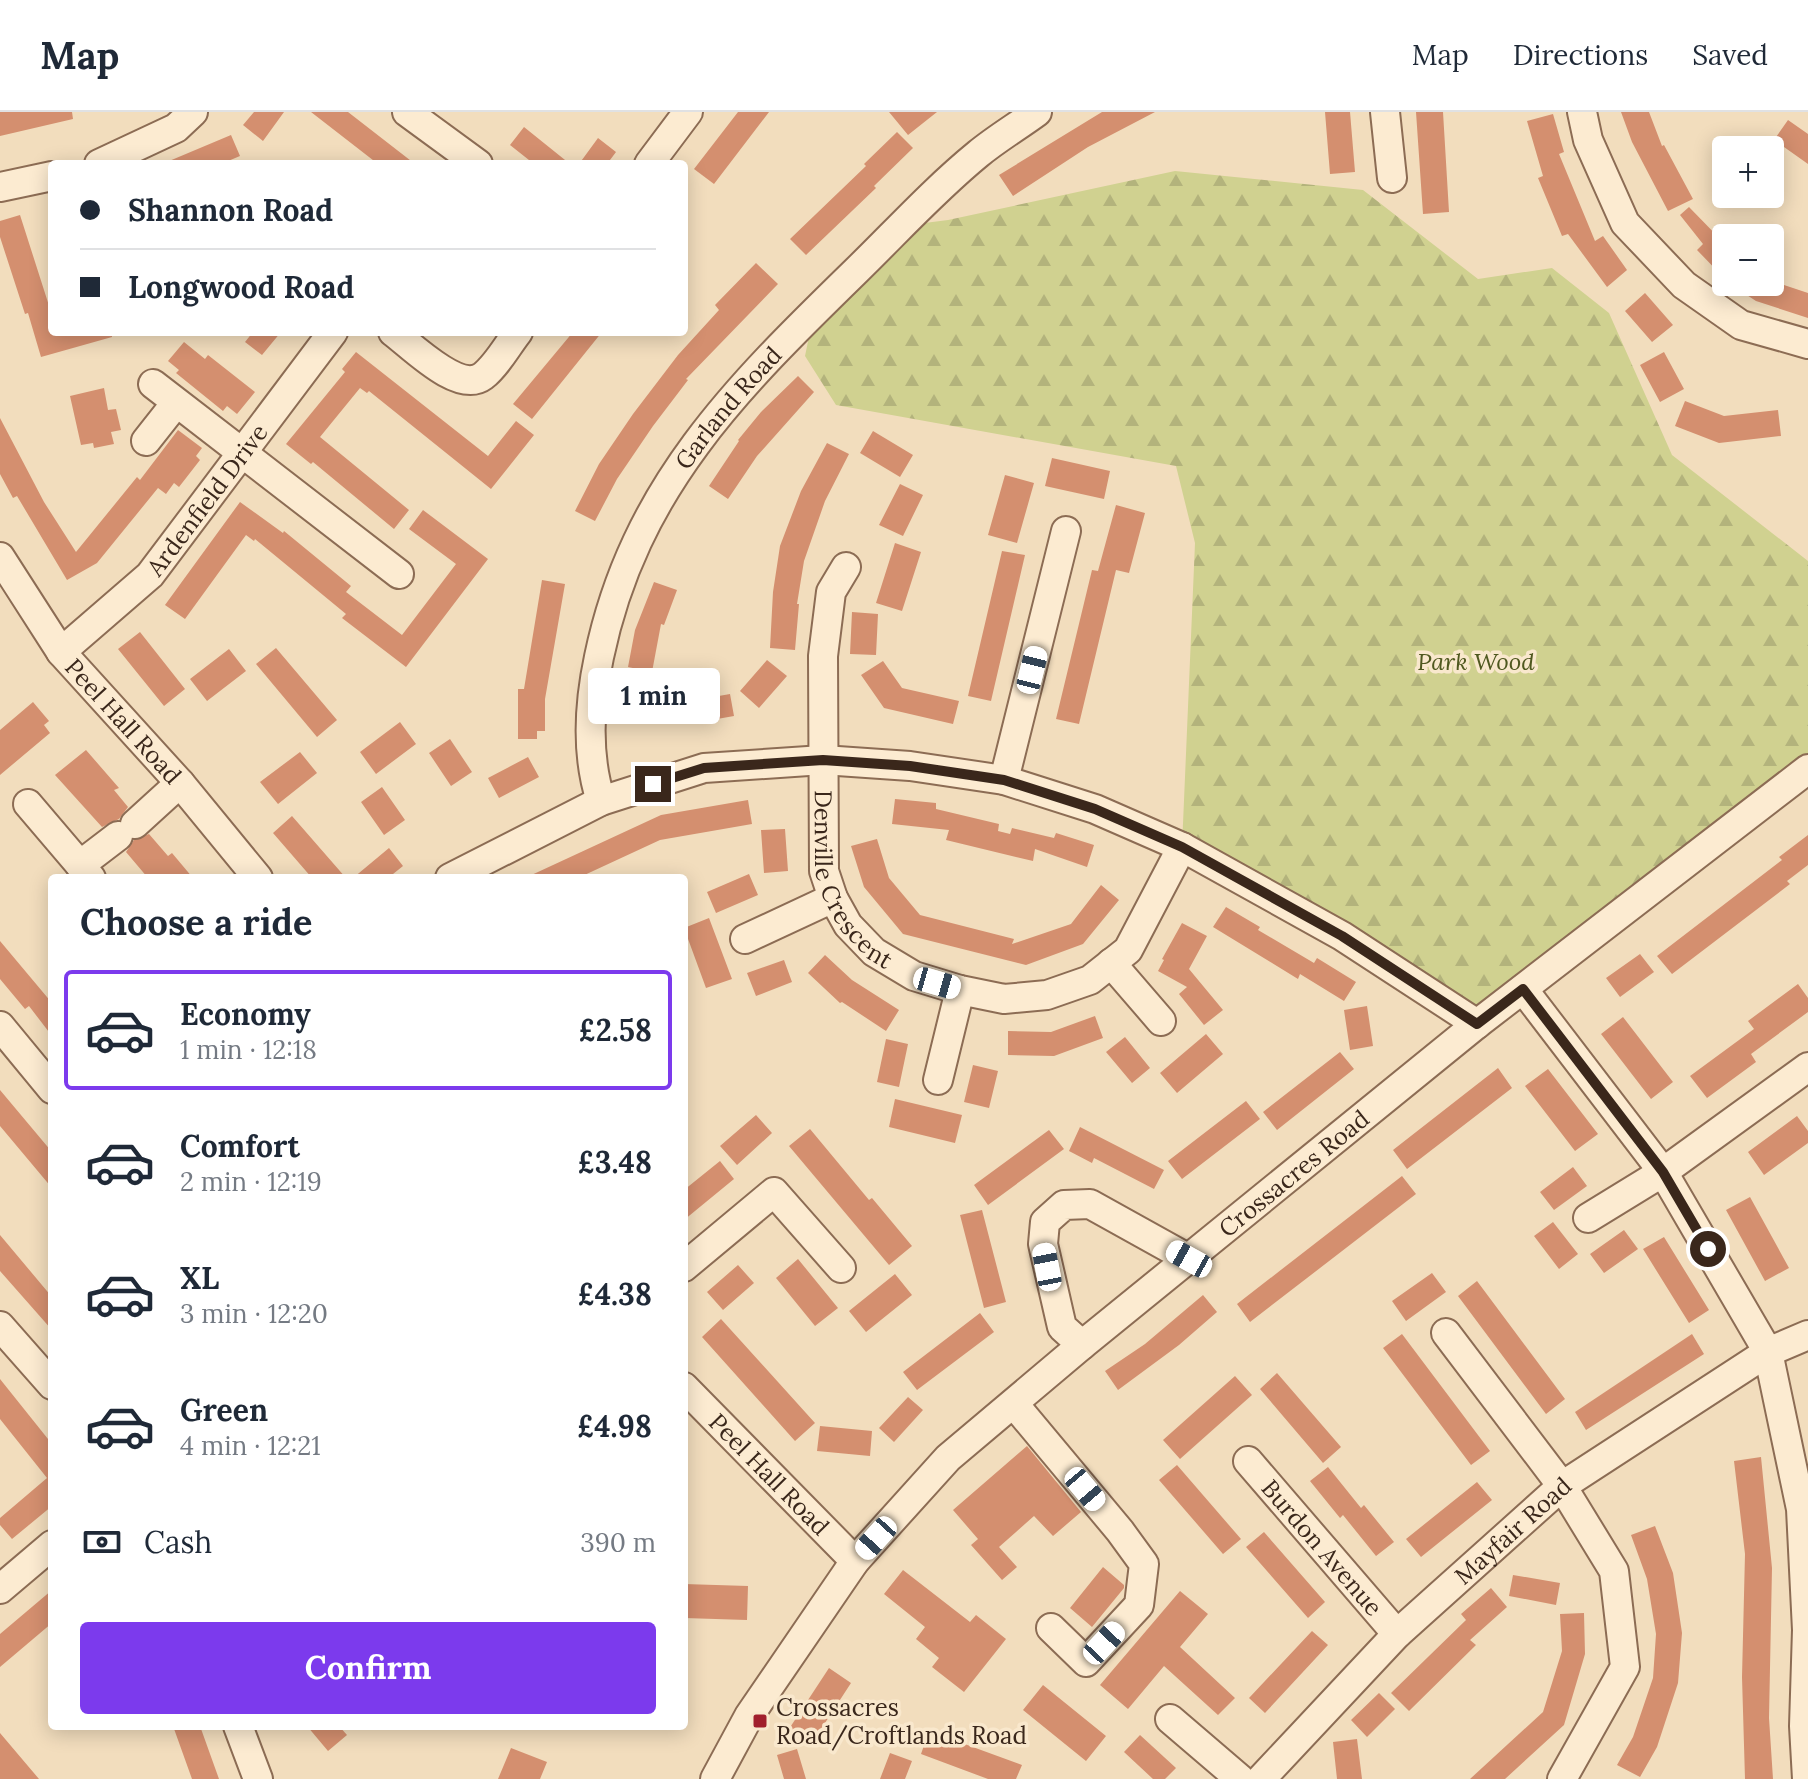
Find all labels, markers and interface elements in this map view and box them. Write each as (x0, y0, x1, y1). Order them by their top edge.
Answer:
text: Map (40, 31, 119, 79)
text: Map (1412, 37, 1469, 73)
text: Directions (1513, 37, 1648, 73)
text: Saved (1692, 37, 1768, 73)
map controls (1712, 136, 1784, 296)
button: + (1712, 136, 1784, 208)
text: Shannon Road (128, 191, 333, 229)
button: − (1712, 224, 1784, 296)
text: Longwood Road (128, 268, 354, 306)
street label: Garland Road (668, 339, 788, 475)
street label: Ardenfield Drive (139, 417, 274, 583)
car (1015, 644, 1049, 696)
park label: Park Wood (1417, 646, 1535, 677)
street label: Peel Hall Road (59, 652, 189, 790)
callout: 1 min (587, 668, 719, 724)
text: 1 min (621, 679, 687, 712)
route end (635, 766, 671, 802)
street label: Denville Crescent (808, 790, 899, 975)
text: Choose a ride (80, 899, 312, 945)
car (911, 965, 963, 1001)
icon: car (84, 994, 156, 1066)
text: Economy (180, 995, 311, 1033)
text: £2.58 (578, 1011, 652, 1049)
text: 1 min · 12:18 (180, 1033, 317, 1066)
street label: Crossacres Road (1212, 1103, 1375, 1243)
icon: car (84, 1126, 156, 1198)
text: Comfort (180, 1127, 300, 1165)
text: £3.48 (577, 1143, 652, 1181)
text: 2 min · 12:19 (180, 1165, 322, 1198)
route start (1690, 1231, 1726, 1267)
car (1162, 1237, 1216, 1281)
car (1031, 1241, 1063, 1293)
icon: car (84, 1258, 156, 1330)
text: XL (180, 1259, 219, 1297)
text: £4.38 (577, 1275, 652, 1313)
text: 3 min · 12:20 (180, 1297, 328, 1330)
icon: car (84, 1390, 156, 1462)
text: Green (180, 1391, 268, 1429)
street label: Peel Hall Road (703, 1406, 836, 1542)
text: £4.98 (577, 1407, 652, 1445)
text: 4 min · 12:21 (180, 1429, 321, 1462)
car (1060, 1463, 1110, 1515)
street label: Mayfair Road (1448, 1470, 1577, 1591)
street label: Burdon Avenue (1255, 1473, 1390, 1622)
car (851, 1512, 901, 1564)
icon: cash (80, 1520, 124, 1564)
text: Cash (144, 1523, 212, 1561)
text: 390 m (580, 1526, 656, 1559)
car (1079, 1617, 1129, 1669)
button: Confirm (80, 1622, 656, 1714)
place label: Crossacres Road/Croftlands Road (776, 1692, 1027, 1751)
marker: Crossacres Road/Croftlands Road (751, 1712, 769, 1730)

